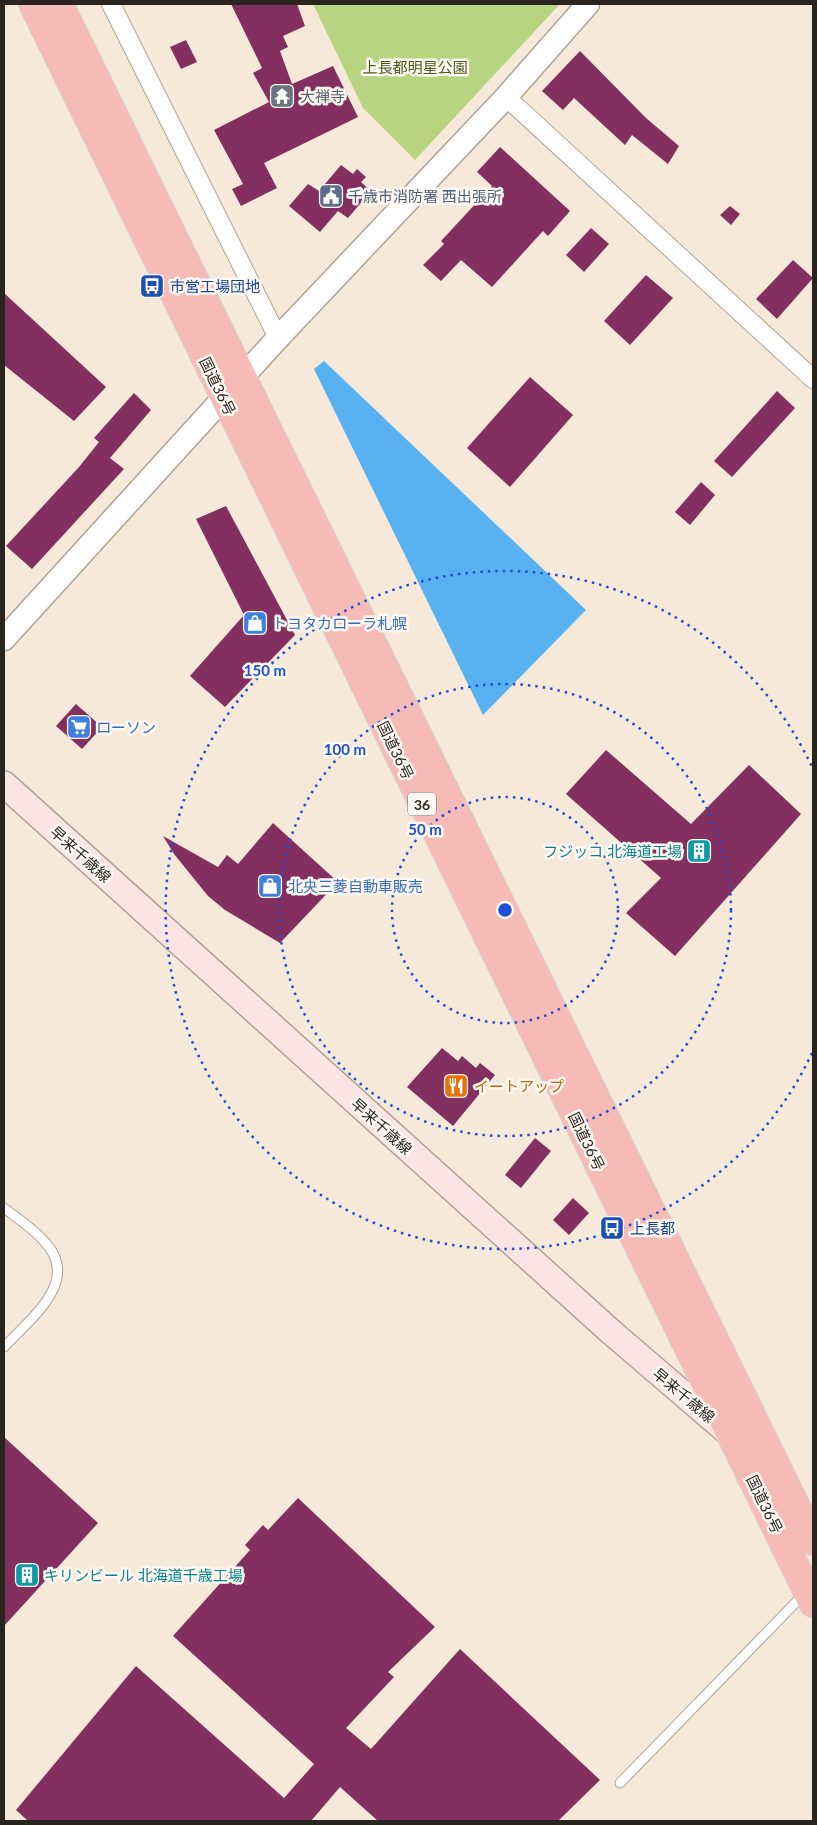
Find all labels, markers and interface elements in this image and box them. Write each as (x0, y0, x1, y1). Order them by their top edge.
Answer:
park label: 上長都明星公園 (362, 58, 468, 76)
temple icon: 大禅寺 (269, 83, 295, 109)
place label: 大禅寺 (300, 87, 345, 105)
public building icon: 千歳市消防署 西出張所 (318, 183, 344, 209)
place label: 千歳市消防署 西出張所 (348, 187, 502, 205)
bus stop icon: 市営工場団地 (139, 273, 165, 299)
place label: 市営工場団地 (170, 277, 260, 295)
street label: 国道36号 (196, 354, 240, 418)
shop icon: トヨタカローラ札幌 (242, 610, 268, 636)
place label: トヨタカローラ札幌 (272, 614, 407, 632)
text: 150 m (244, 661, 286, 679)
supermarket icon: ローソン (66, 714, 92, 740)
place label: ローソン (96, 718, 156, 736)
street label: 国道36号 (374, 718, 418, 782)
text: 100 m (324, 740, 366, 758)
road number: 36 (408, 792, 436, 816)
text: 50 m (408, 820, 442, 838)
street label: 早来千歳線 (47, 822, 115, 886)
building icon: フジッコ 北海道工場 (686, 838, 712, 864)
place label: フジッコ 北海道工場 (543, 842, 682, 860)
shop icon: 北央三菱自動車販売 (257, 873, 283, 899)
place label: 北央三菱自動車販売 (288, 877, 423, 895)
centre of rings (496, 901, 514, 919)
restaurant icon: イートアップ (443, 1073, 469, 1099)
place label: イートアップ (474, 1077, 564, 1095)
street label: 早来千歳線 (348, 1094, 416, 1158)
street label: 国道36号 (565, 1109, 609, 1173)
bus stop icon: 上長都 (599, 1215, 625, 1241)
place label: 上長都 (630, 1219, 675, 1237)
street label: 早来千歳線 (649, 1364, 719, 1426)
street label: 国道36号 (743, 1472, 787, 1536)
building icon: キリンビール 北海道千歳工場 (14, 1562, 40, 1588)
place label: キリンビール 北海道千歳工場 (44, 1566, 243, 1584)

